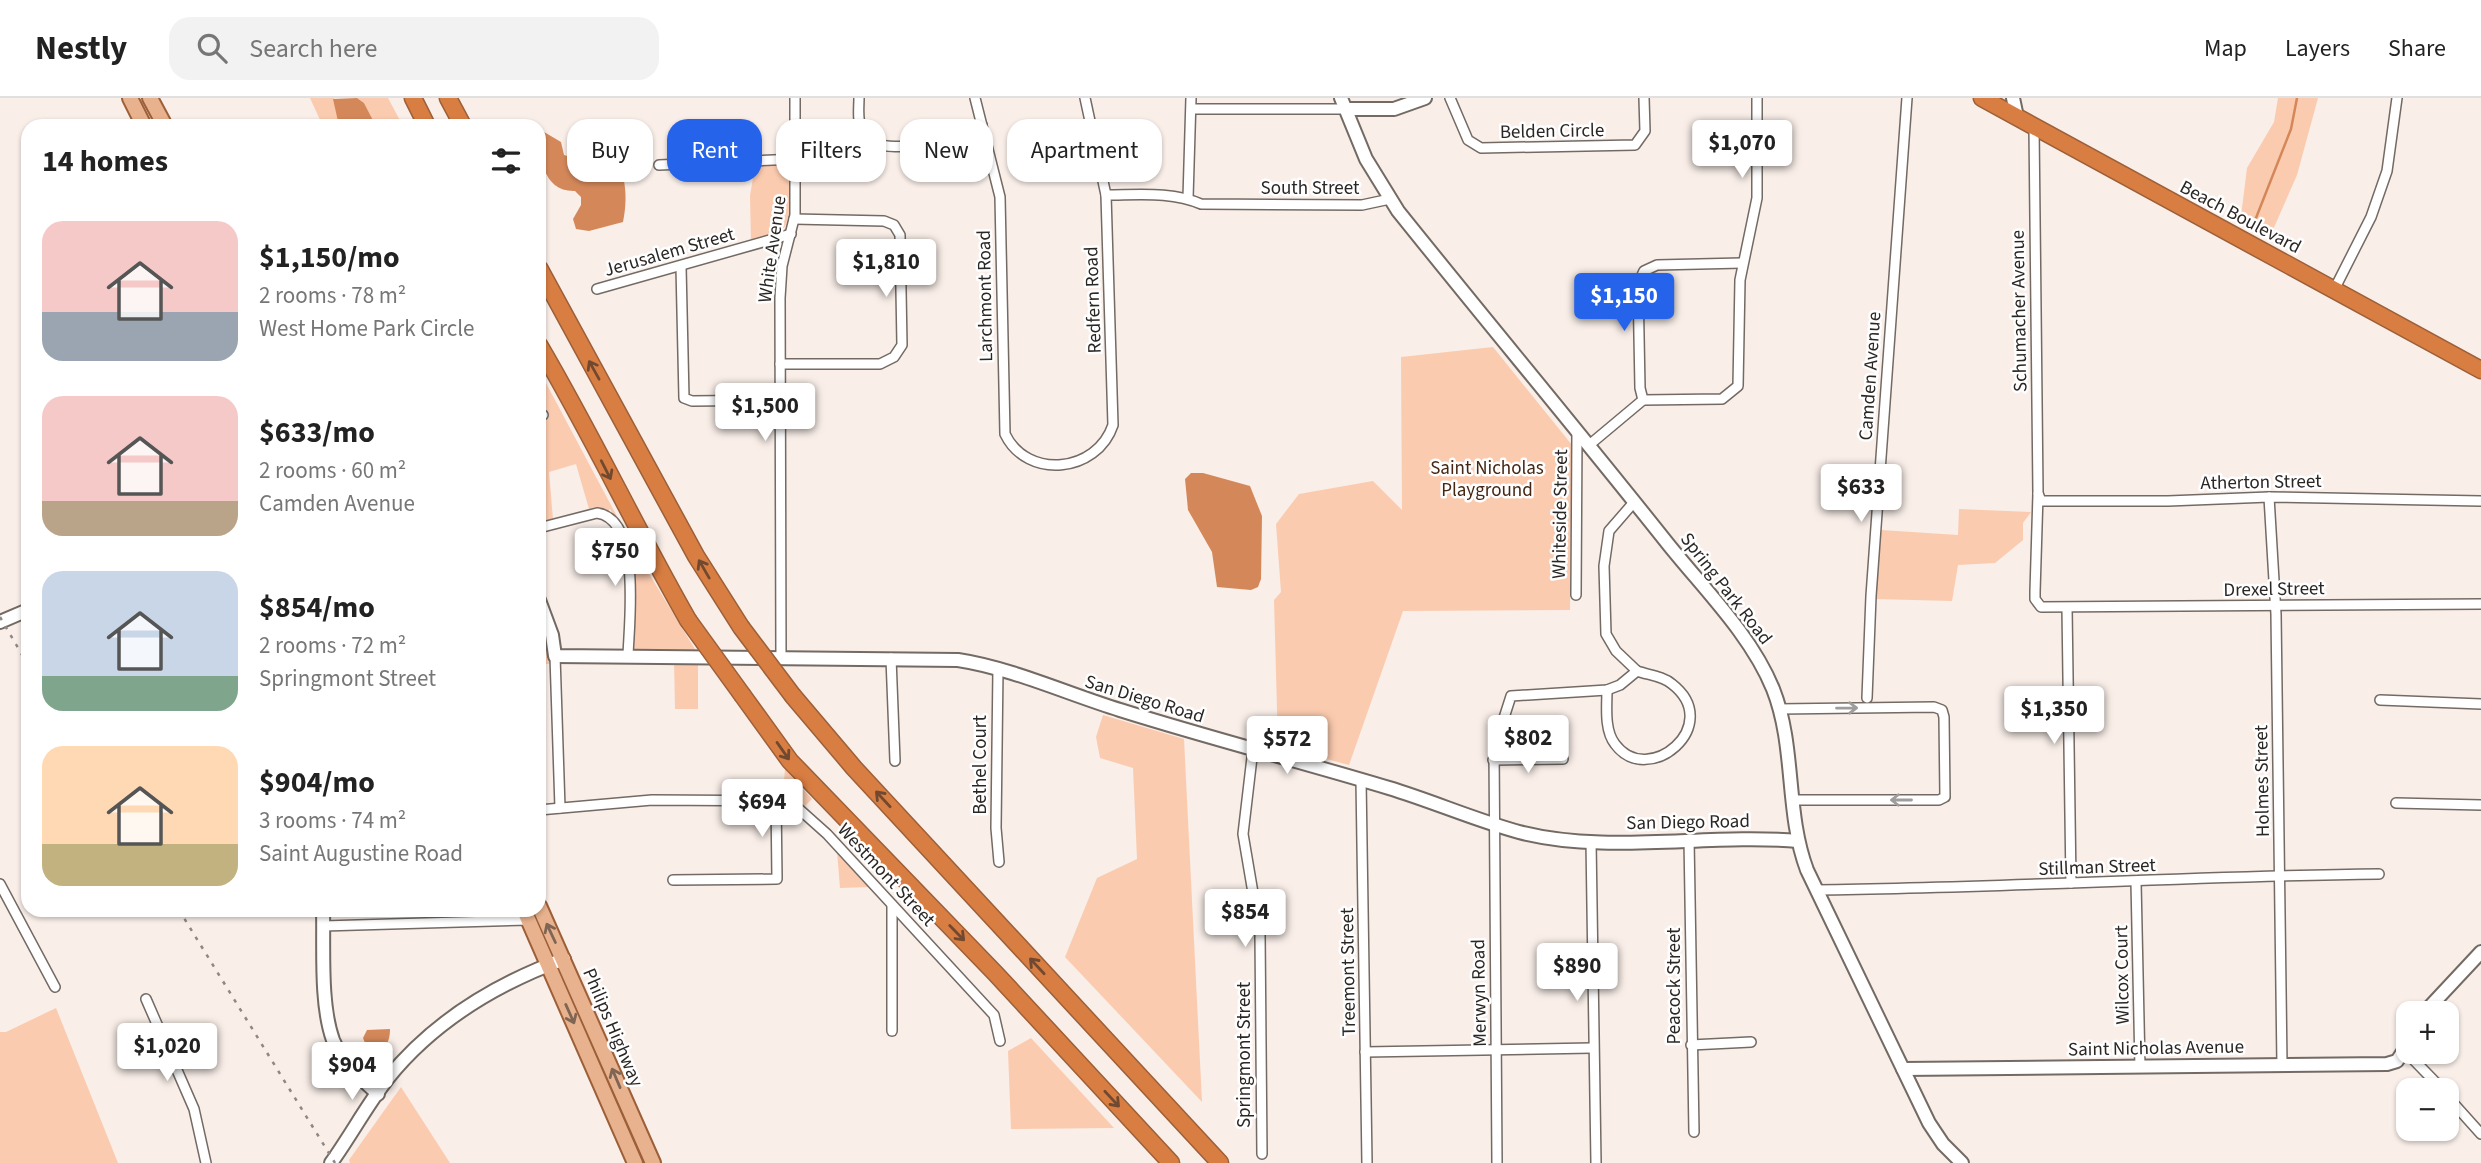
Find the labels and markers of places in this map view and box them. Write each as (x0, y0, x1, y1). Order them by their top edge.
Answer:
pin: $1,070 (1685, 120, 1799, 180)
pin: $1,810 (829, 240, 943, 299)
pin: $1,150 (1567, 274, 1681, 333)
pin: $1,500 (708, 384, 822, 443)
pin: $633 (1820, 464, 1902, 524)
pin: $750 (574, 528, 656, 588)
pin: $1,350 (1997, 686, 2111, 746)
pin: $572 (1246, 716, 1328, 776)
pin: $802 (1487, 716, 1569, 775)
pin: $694 (721, 780, 803, 839)
pin: $854 (1204, 890, 1286, 949)
pin: $890 (1536, 944, 1618, 1003)
pin: $1,020 (110, 1024, 224, 1083)
pin: $904 (311, 1042, 393, 1102)

